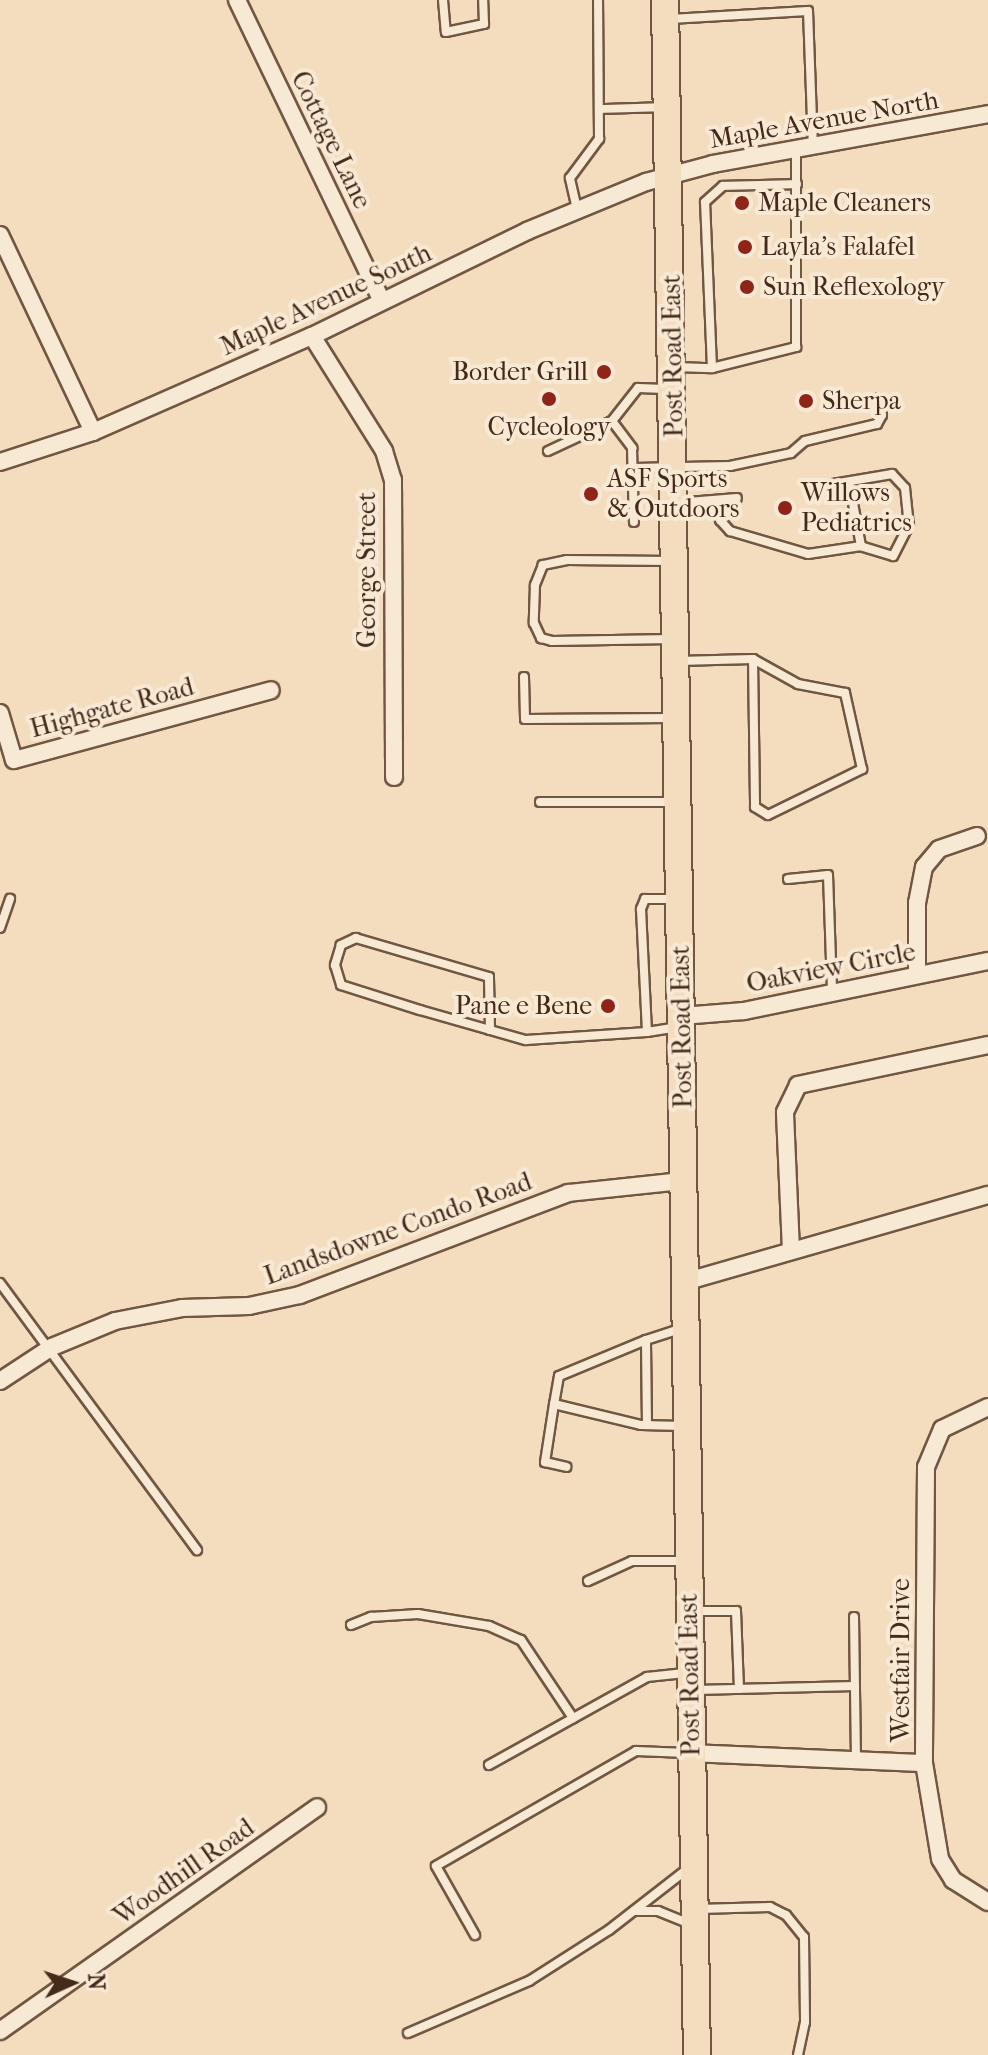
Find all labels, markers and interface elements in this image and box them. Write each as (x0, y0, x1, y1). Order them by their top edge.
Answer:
street label: Cottage Lane (284, 66, 378, 214)
street label: Maple Avenue North (707, 85, 941, 155)
place label: Maple Cleaners (758, 187, 931, 219)
marker: Maple Cleaners (733, 194, 751, 212)
place label: Layla's Falafel (761, 231, 915, 263)
street label: Maple Avenue South (215, 237, 437, 363)
marker: Layla's Falafel (736, 238, 754, 256)
place label: Sun Reflexology (763, 271, 945, 303)
street label: Post Road East (656, 274, 690, 438)
marker: Sun Reflexology (738, 278, 756, 296)
place label: Border Grill (452, 356, 588, 388)
marker: Border Grill (595, 363, 613, 381)
place label: Sherpa (822, 385, 901, 417)
marker: Cycleology (540, 390, 558, 408)
marker: Sherpa (797, 392, 815, 410)
place label: Cycleology (487, 411, 611, 443)
place label: ASF Sports & Outdoors (607, 463, 739, 524)
place label: Willows Pediatrics (801, 477, 912, 538)
marker: ASF Sports & Outdoors (582, 485, 600, 503)
street label: George Street (351, 492, 383, 648)
marker: Willows Pediatrics (776, 499, 794, 517)
street label: Highgate Road (27, 671, 197, 745)
street label: Oakview Circle (744, 936, 918, 1000)
street label: Post Road East (665, 945, 699, 1109)
place label: Pane e Bene (455, 990, 592, 1022)
marker: Pane e Bene (599, 997, 617, 1015)
street label: Landsdowne Condo Road (260, 1166, 536, 1292)
street label: Westfair Drive (885, 1578, 917, 1742)
street label: Post Road East (673, 1593, 707, 1757)
street label: Woodhill Road (108, 1812, 260, 1932)
north arrow (32, 1943, 112, 2023)
text: N (83, 1973, 109, 1991)

